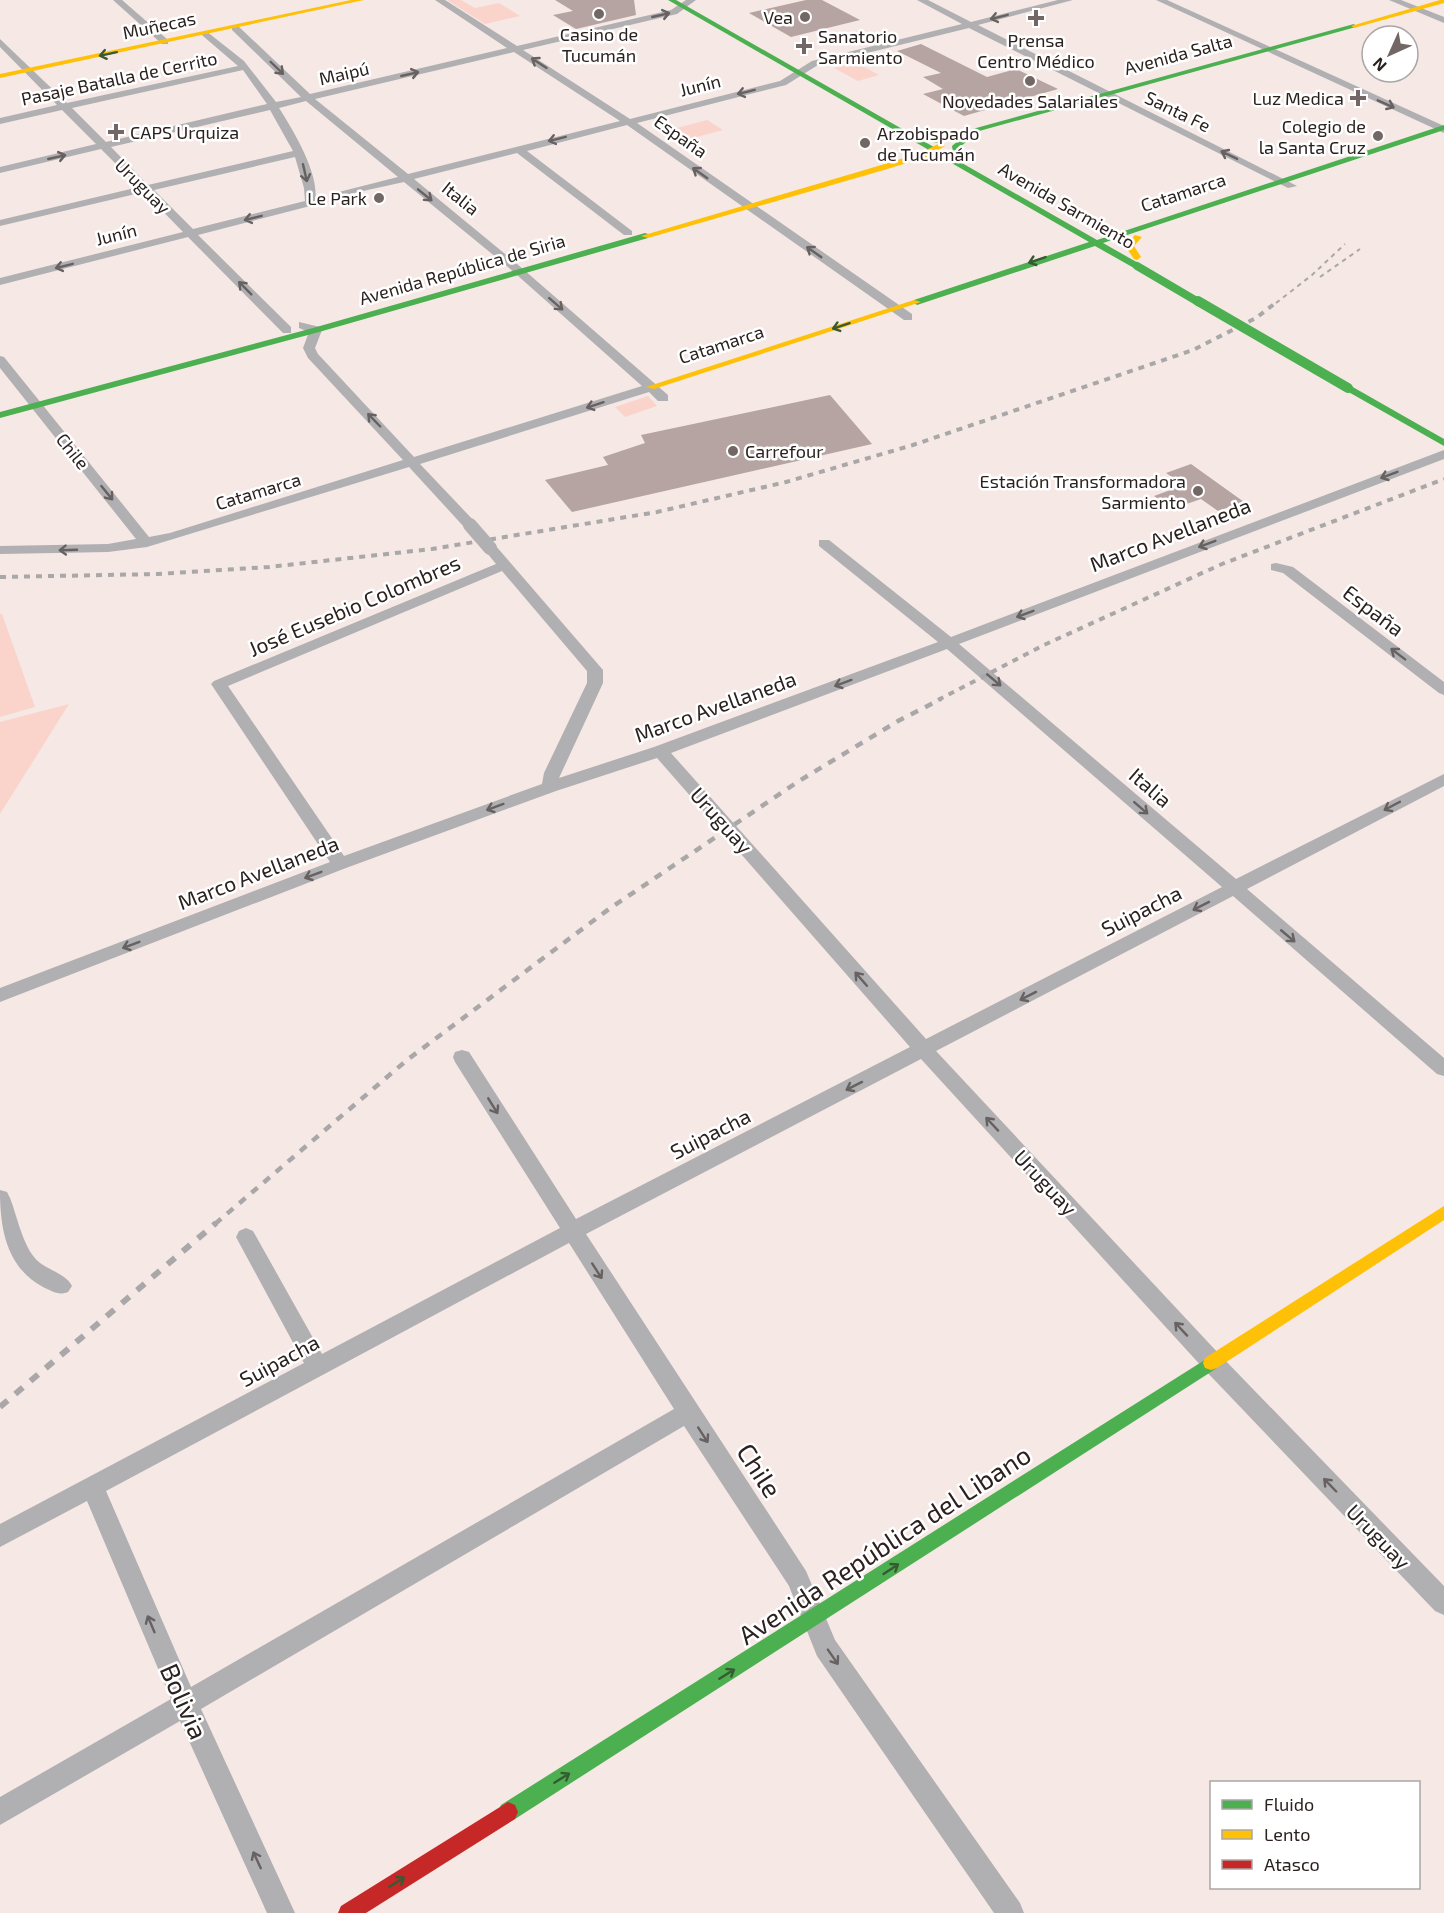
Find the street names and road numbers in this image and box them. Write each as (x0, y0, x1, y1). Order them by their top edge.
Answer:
street label: Muñecas (121, 7, 197, 43)
street label: Avenida Salta (1122, 29, 1234, 79)
street label: Pasaje Batalla de Cerrito (19, 46, 219, 110)
street label: Maipú (317, 57, 371, 89)
street label: Junín (677, 69, 723, 101)
street label: Santa Fe (1142, 86, 1214, 136)
street label: España (650, 110, 712, 162)
street label: Uruguay (111, 154, 176, 219)
street label: Avenida Sarmiento (995, 157, 1139, 253)
street label: Catamarca (1138, 168, 1228, 216)
street label: Italia (438, 177, 484, 219)
street label: Junín (93, 218, 139, 250)
street label: Avenida República de Siria (356, 229, 568, 309)
street label: Catamarca (676, 320, 766, 368)
street label: Chile (52, 428, 94, 474)
street label: Catamarca (213, 468, 303, 514)
street label: Marco Avellaneda (1086, 492, 1254, 576)
street label: José Eusebio Colombres (244, 549, 464, 661)
street label: España (1339, 579, 1409, 641)
street label: Marco Avellaneda (631, 665, 799, 747)
street label: Italia (1125, 762, 1177, 812)
street label: Uruguay (686, 782, 758, 858)
street label: Marco Avellaneda (174, 830, 342, 914)
street label: Suipacha (1097, 879, 1185, 941)
street label: Suipacha (666, 1102, 754, 1164)
street label: Uruguay (1009, 1144, 1083, 1220)
street label: Suipacha (235, 1329, 323, 1391)
street label: Chile (731, 1437, 789, 1503)
street label: Avenida República del Libano (732, 1438, 1036, 1650)
street label: Uruguay (1342, 1498, 1416, 1574)
street label: Bolivia (155, 1658, 215, 1744)

